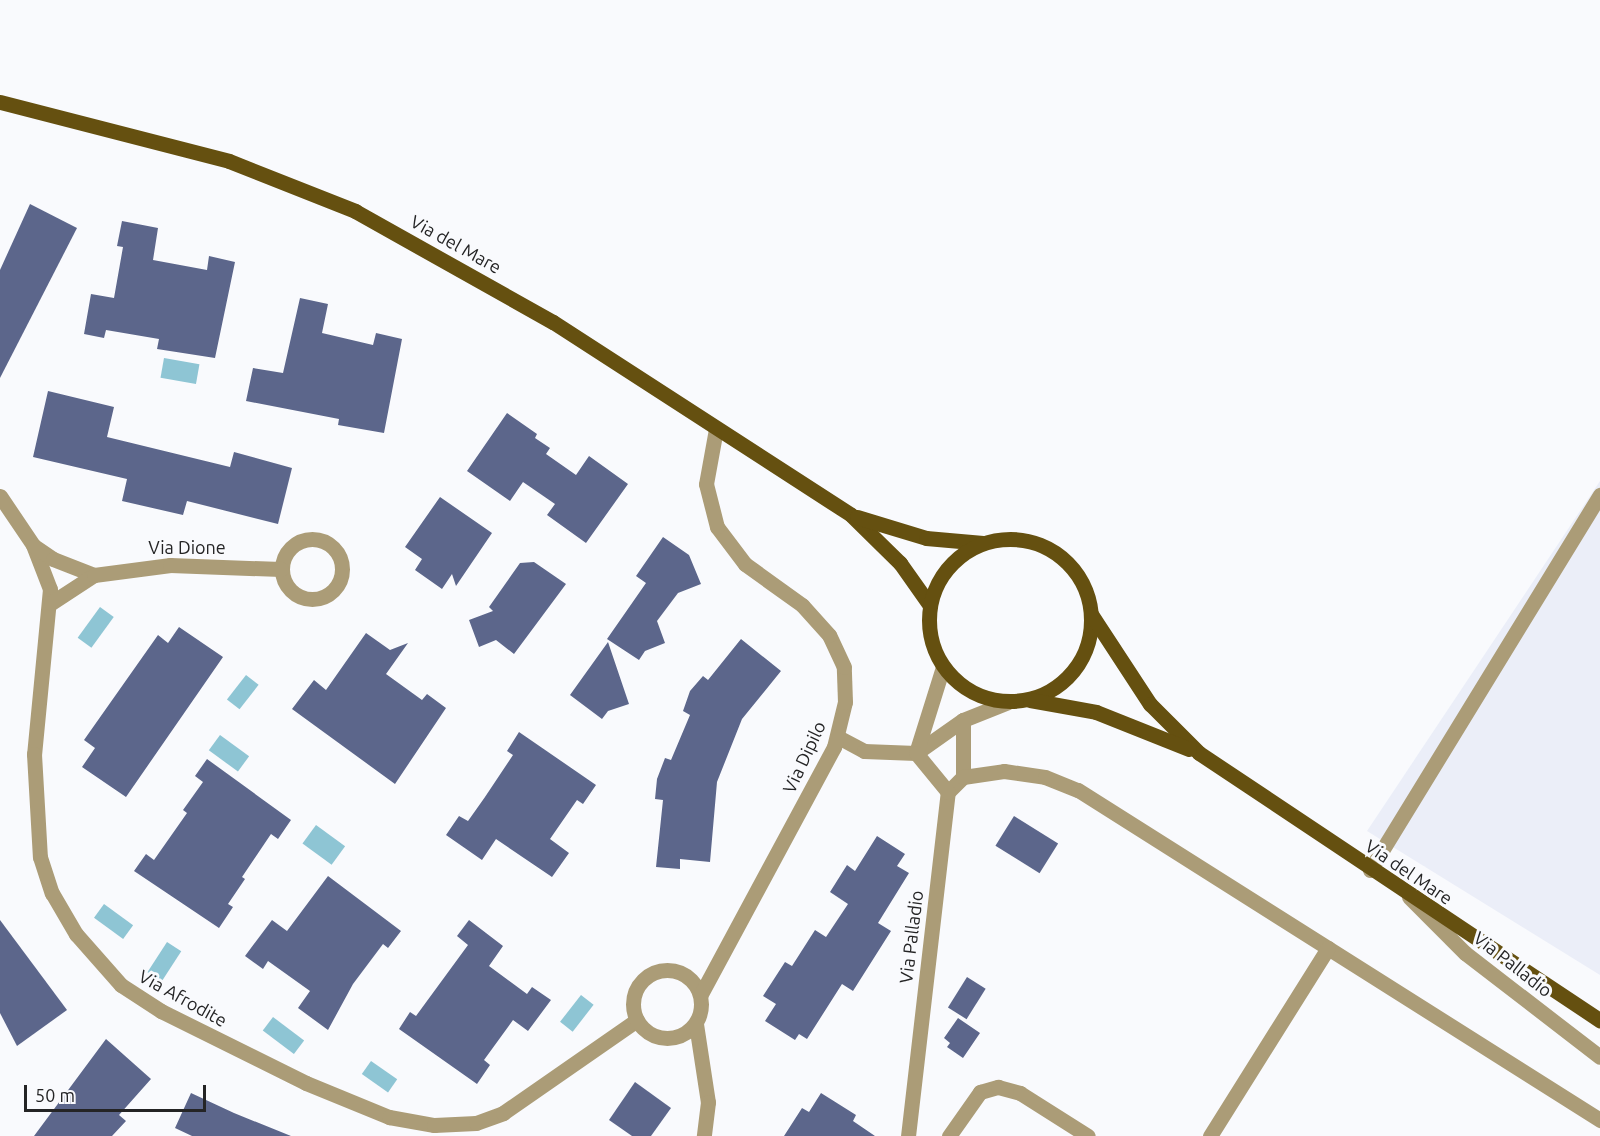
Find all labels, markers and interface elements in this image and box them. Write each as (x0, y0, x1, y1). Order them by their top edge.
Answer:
street label: Via del Mare (407, 210, 505, 278)
street label: Via Dione (148, 536, 226, 558)
street label: Via Dipilo (778, 718, 830, 796)
street label: Via del Mare (1361, 835, 1457, 909)
street label: Via Palladio (895, 889, 927, 985)
street label: Via Palladio (1469, 927, 1557, 1001)
street label: Via Afrodite (135, 965, 231, 1031)
scale bar (27, 1073, 208, 1111)
text: 50 m (35, 1085, 75, 1105)

